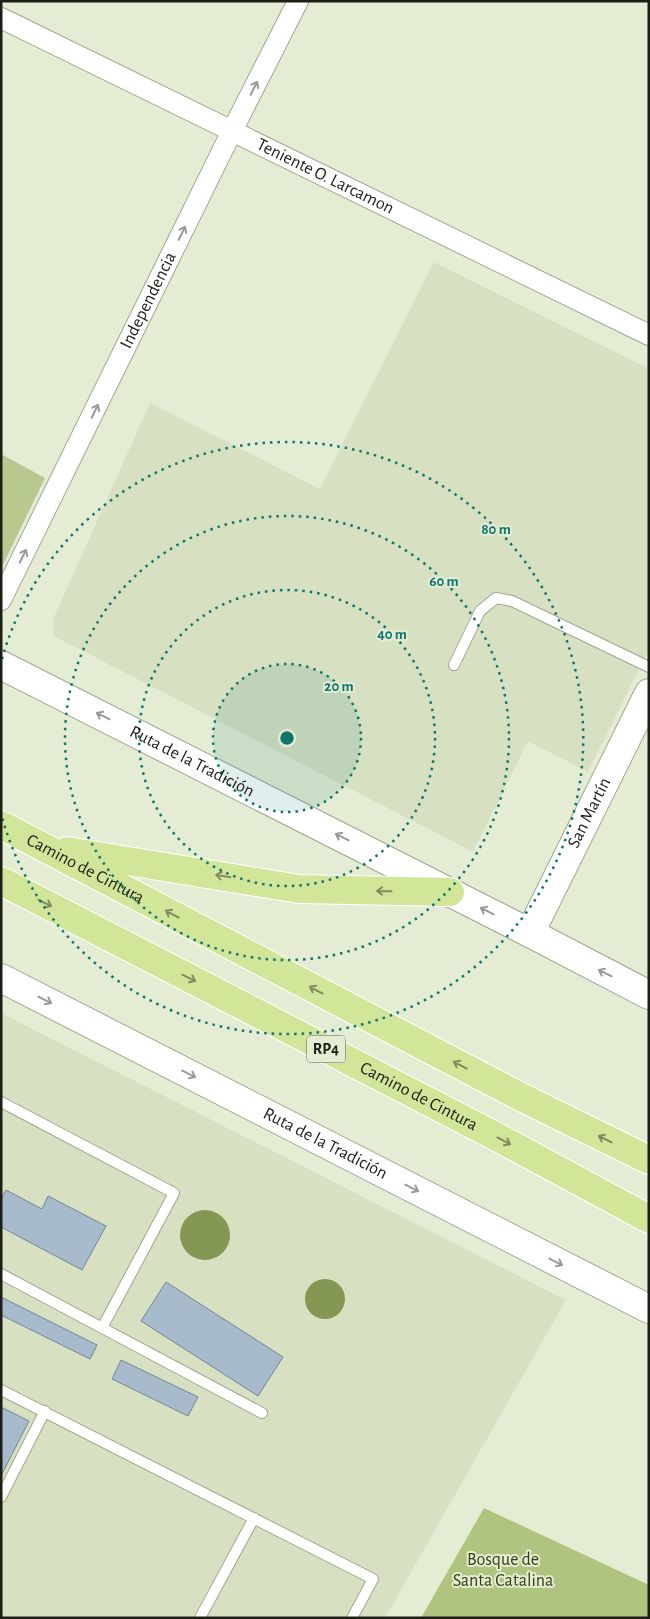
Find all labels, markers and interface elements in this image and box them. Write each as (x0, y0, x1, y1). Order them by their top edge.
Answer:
one-way arrow (250, 81, 259, 96)
street label: Teniente O. Larcamon (254, 135, 397, 218)
one-way arrow (177, 226, 187, 241)
street label: Independencia (117, 249, 180, 351)
one-way arrow (90, 403, 100, 418)
text: 80 m (481, 522, 511, 537)
one-way arrow (18, 549, 28, 564)
text: 60 m (429, 574, 459, 589)
text: 40 m (377, 627, 407, 642)
text: 20 m (324, 679, 354, 694)
one-way arrow (96, 711, 111, 721)
street label: Ruta de la Tradición (127, 723, 257, 801)
centre of rings (278, 729, 296, 747)
street label: San Martín (565, 775, 614, 851)
street label: Camino de Cintura (24, 831, 147, 907)
one-way arrow (335, 832, 350, 842)
one-way arrow (215, 871, 231, 881)
one-way arrow (376, 886, 392, 896)
one-way arrow (37, 898, 52, 908)
one-way arrow (480, 906, 495, 915)
one-way arrow (165, 909, 180, 919)
one-way arrow (598, 968, 613, 977)
one-way arrow (181, 974, 196, 983)
one-way arrow (309, 985, 324, 994)
one-way arrow (37, 995, 52, 1005)
road number: RP4 (307, 1036, 345, 1062)
street label: Camino de Cintura (357, 1059, 480, 1134)
one-way arrow (453, 1060, 468, 1069)
one-way arrow (182, 1069, 197, 1079)
street label: Ruta de la Tradición (260, 1104, 390, 1183)
one-way arrow (598, 1134, 613, 1143)
one-way arrow (496, 1137, 511, 1146)
one-way arrow (404, 1184, 419, 1193)
one-way arrow (549, 1257, 564, 1267)
park label: Bosque de Santa Catalina (453, 1551, 553, 1590)

